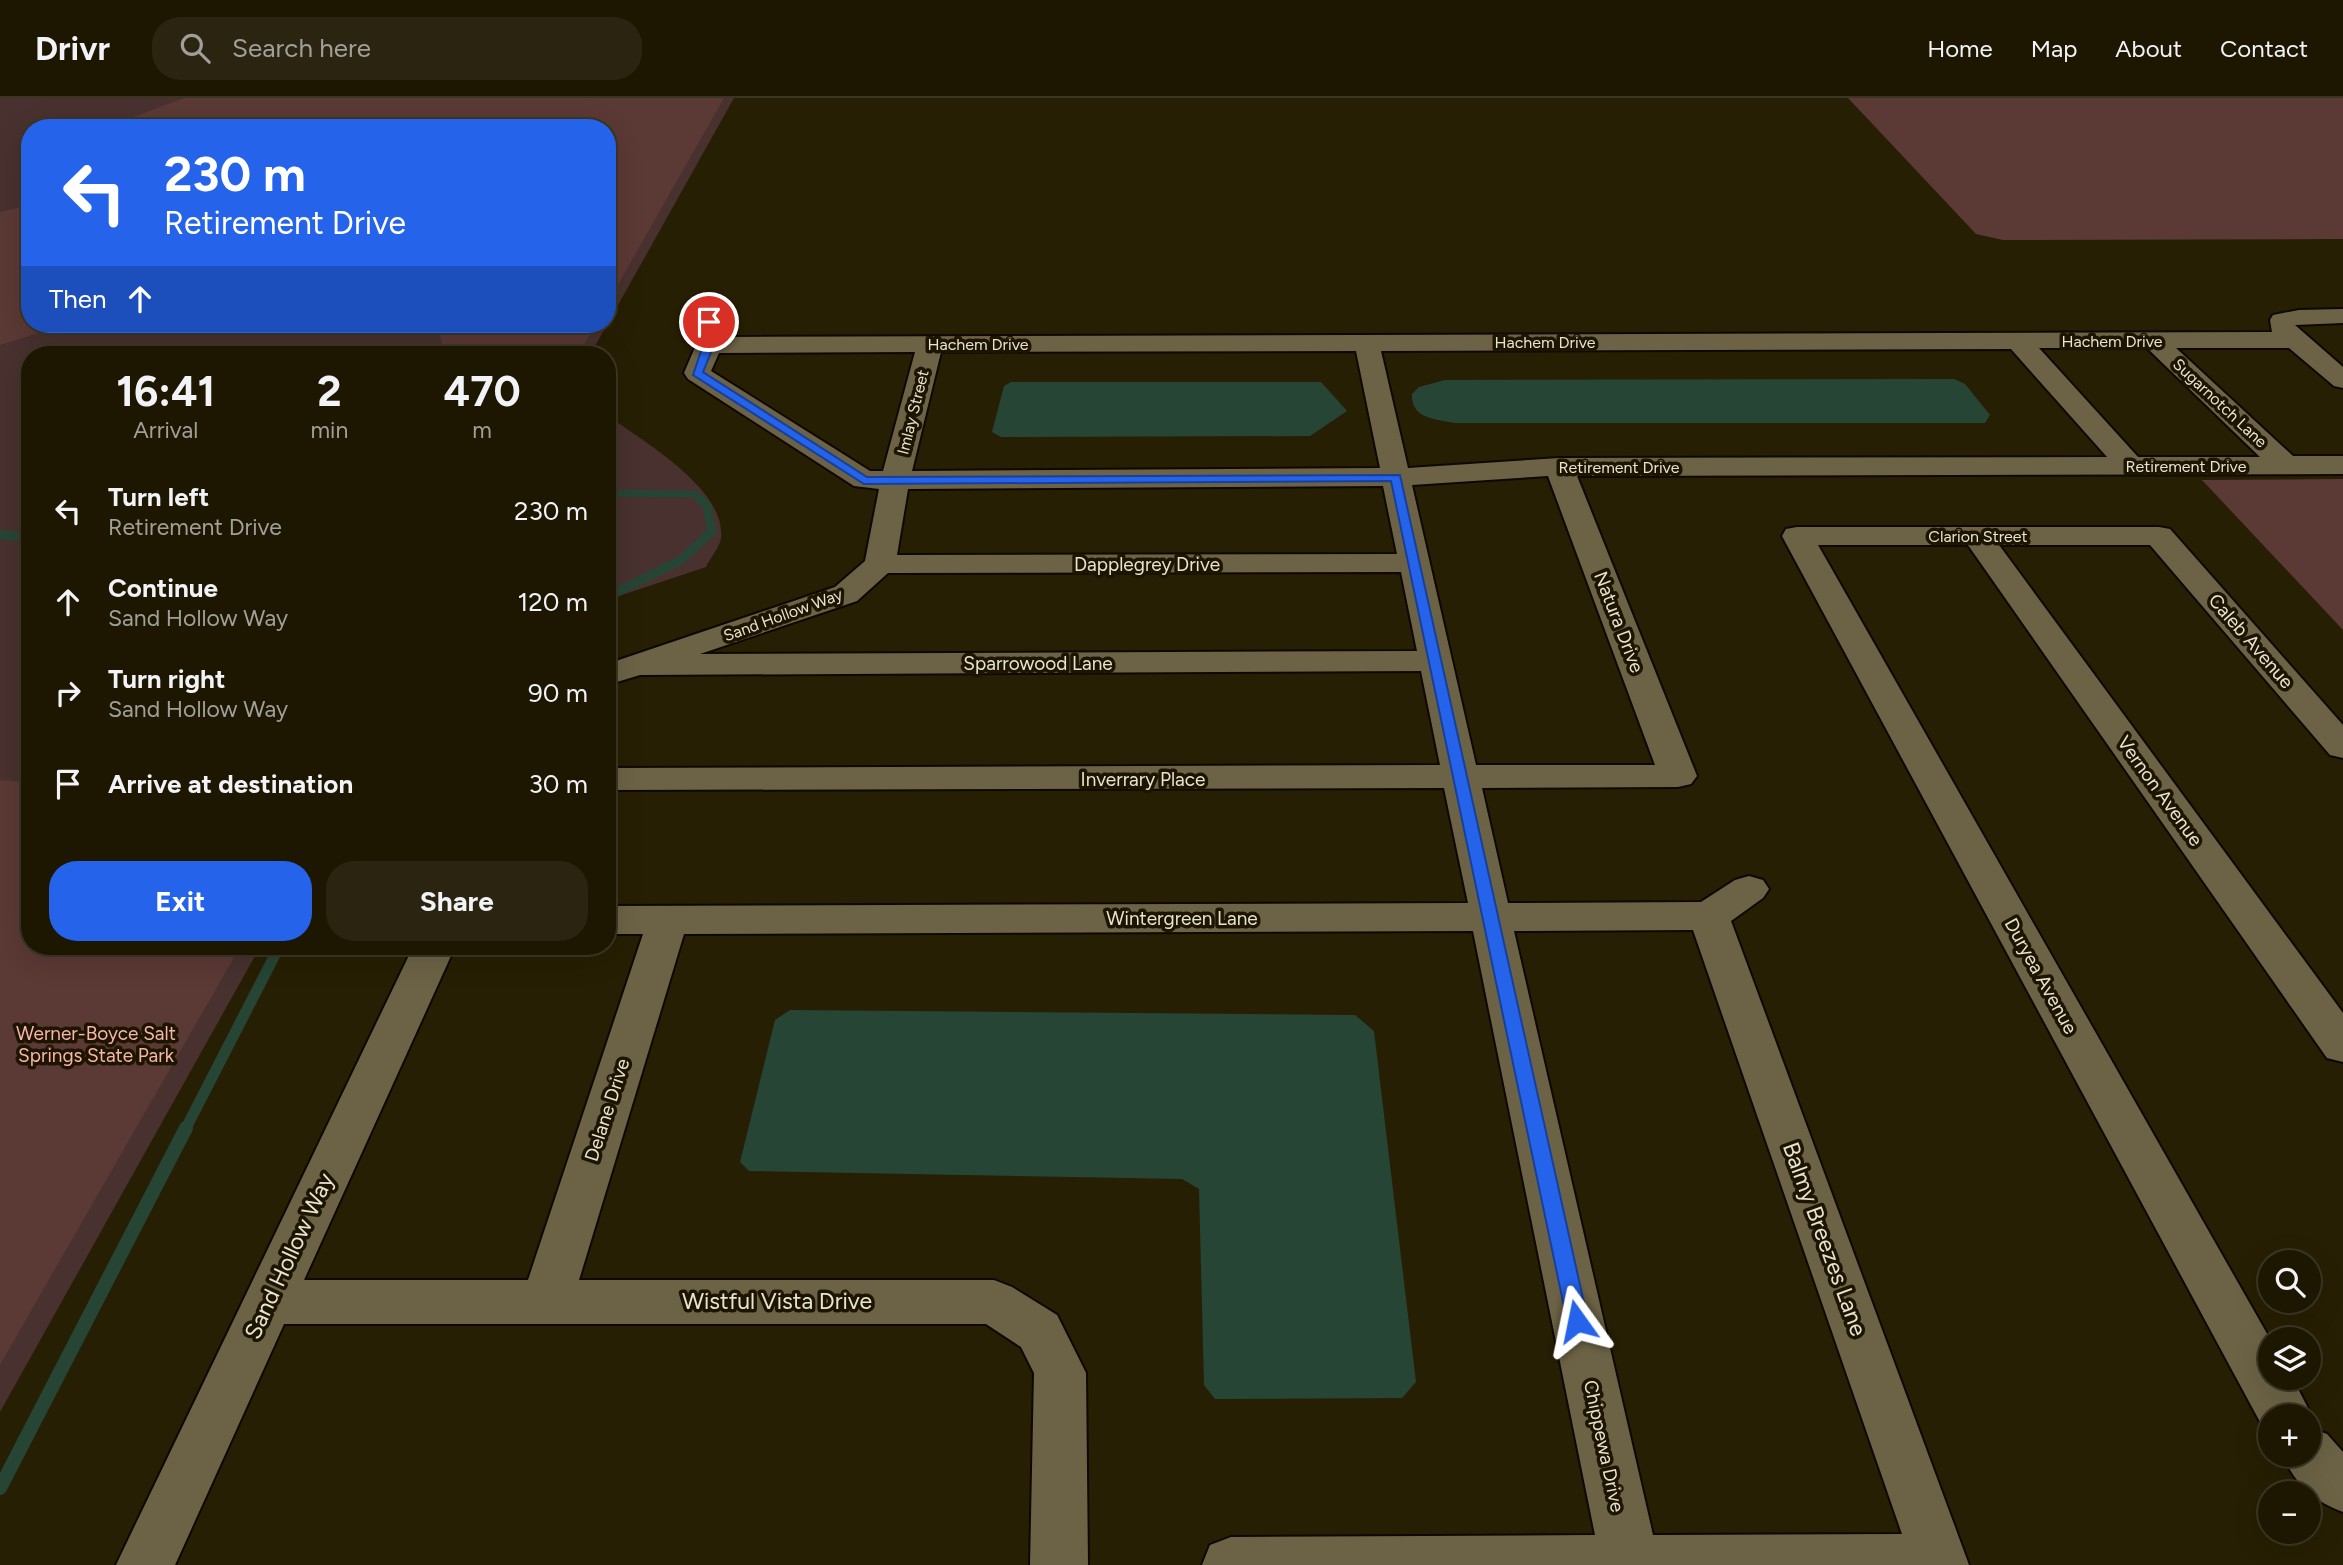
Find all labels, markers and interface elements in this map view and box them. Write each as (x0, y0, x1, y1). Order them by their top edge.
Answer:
search box (152, 17, 642, 80)
text: Drivr (35, 29, 110, 68)
icon: search (176, 29, 214, 67)
text: Search here (232, 32, 371, 64)
text: Home (1927, 34, 1993, 63)
text: Map (2031, 34, 2077, 63)
text: About (2115, 34, 2182, 63)
text: Contact (2220, 34, 2308, 63)
text: 230 m (164, 144, 306, 203)
icon: left (49, 147, 140, 238)
text: Retirement Drive (164, 204, 406, 242)
icon: ahead (121, 280, 159, 318)
text: Then (49, 283, 107, 315)
pin (679, 292, 739, 352)
icon: arrive (690, 303, 728, 341)
street label: Hachem Drive (2061, 332, 2163, 351)
street label: Hachem Drive (1494, 333, 1596, 352)
street label: Hachem Drive (927, 335, 1029, 354)
street label: Sugarnotch Lane (2169, 355, 2271, 452)
text: 16:41 (116, 366, 215, 417)
text: 2 (317, 366, 342, 417)
text: 470 (444, 366, 521, 417)
street label: Imlay Street (893, 368, 933, 456)
text: Arrival (133, 416, 198, 444)
text: min (311, 416, 348, 444)
text: m (472, 416, 492, 444)
street label: Retirement Drive (2126, 457, 2247, 476)
street label: Retirement Drive (1559, 458, 1680, 477)
text: Turn left (108, 481, 209, 513)
icon: left (49, 492, 87, 530)
text: 230 m (514, 495, 588, 527)
text: Retirement Drive (108, 513, 282, 541)
street label: Clarion Street (1928, 527, 2028, 546)
street label: Dapplegrey Drive (1074, 553, 1220, 576)
street label: Natura Drive (1589, 568, 1649, 676)
text: Continue (108, 572, 218, 604)
icon: ahead (49, 583, 87, 621)
street label: Sand Hollow Way (721, 584, 846, 645)
text: 120 m (518, 586, 588, 618)
street label: Caleb Avenue (2204, 589, 2298, 693)
text: Sand Hollow Way (108, 604, 288, 632)
street label: Sparrowood Lane (963, 652, 1113, 675)
text: Turn right (108, 663, 225, 695)
icon: right (49, 674, 87, 712)
text: 90 m (528, 677, 588, 709)
text: Sand Hollow Way (108, 695, 288, 723)
street label: Vernon Avenue (2112, 732, 2208, 850)
icon: arrive (49, 765, 87, 803)
text: Arrive at destination (108, 768, 353, 800)
text: 30 m (529, 768, 588, 800)
street label: Inverrary Place (1081, 768, 1205, 791)
button: Exit (49, 861, 312, 941)
button: Share (326, 861, 588, 941)
street label: Wintergreen Lane (1106, 907, 1258, 930)
street label: Duryea Avenue (2000, 914, 2082, 1038)
park label: Werner-Boyce Salt Springs State Park (16, 1022, 176, 1067)
street label: Delane Drive (580, 1056, 634, 1164)
street label: Balmy Breezes Lane (1777, 1138, 1873, 1340)
street label: Sand Hollow Way (238, 1168, 340, 1344)
map controls (2258, 1250, 2321, 1544)
button: search (2258, 1250, 2321, 1313)
position arrow (1540, 1284, 1614, 1358)
street label: Wistful Vista Drive (682, 1287, 872, 1315)
button: layers (2258, 1327, 2321, 1390)
street label: Chippewa Drive (1579, 1378, 1629, 1514)
button: + (2258, 1404, 2321, 1467)
button: − (2258, 1481, 2321, 1544)

